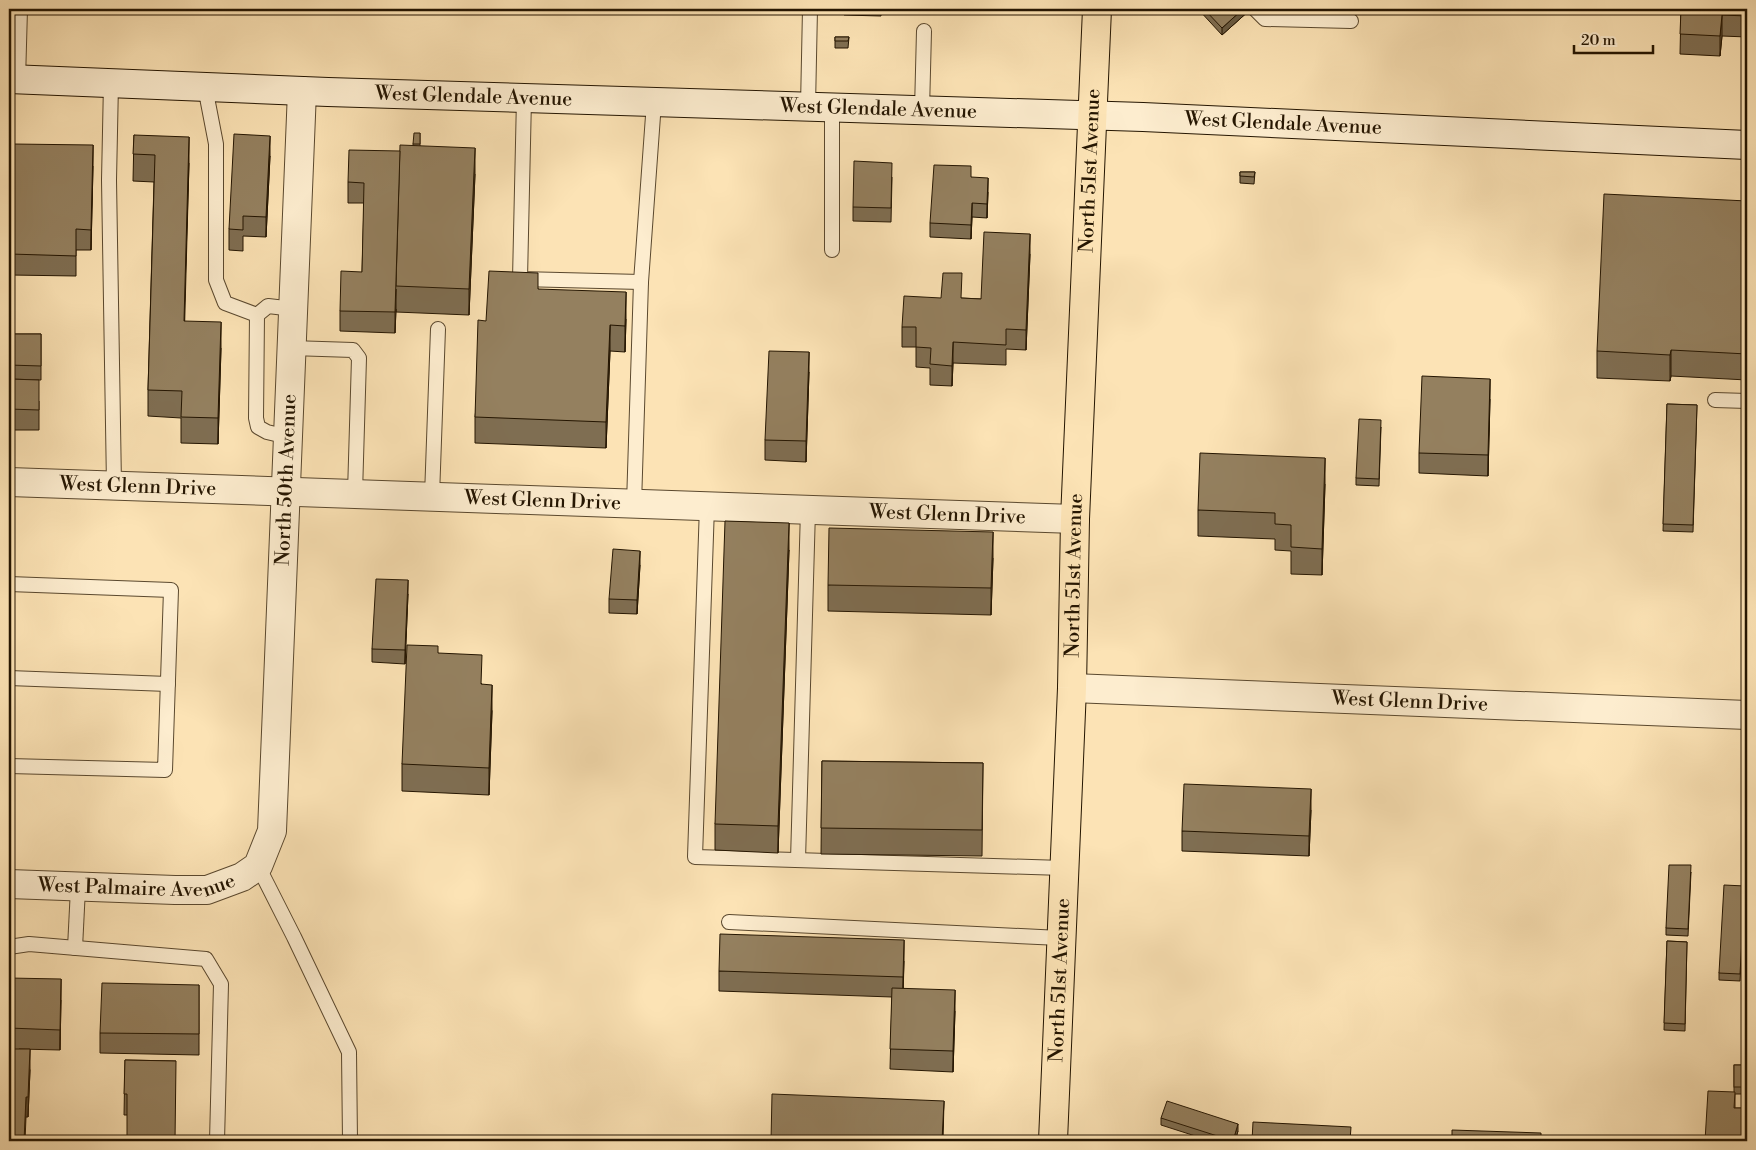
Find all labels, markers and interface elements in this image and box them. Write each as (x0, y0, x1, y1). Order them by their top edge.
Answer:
scale bar (1574, 22, 1652, 54)
text: 20 m (1581, 31, 1616, 50)
street label: West Glendale Avenue (374, 81, 573, 112)
street label: North 51st Avenue (1074, 88, 1106, 253)
street label: West Glendale Avenue (778, 93, 978, 124)
street label: West Glendale Avenue (1183, 106, 1382, 141)
street label: North 50th Avenue (270, 393, 302, 566)
street label: West Glenn Drive (58, 471, 217, 502)
street label: West Glenn Drive (463, 485, 621, 516)
street label: North 51st Avenue (1060, 493, 1089, 658)
street label: West Glenn Drive (868, 499, 1026, 530)
street label: West Glenn Drive (1330, 686, 1489, 717)
street label: West Palmaire Avenue (36, 868, 239, 903)
street label: North 51st Avenue (1044, 898, 1076, 1063)

